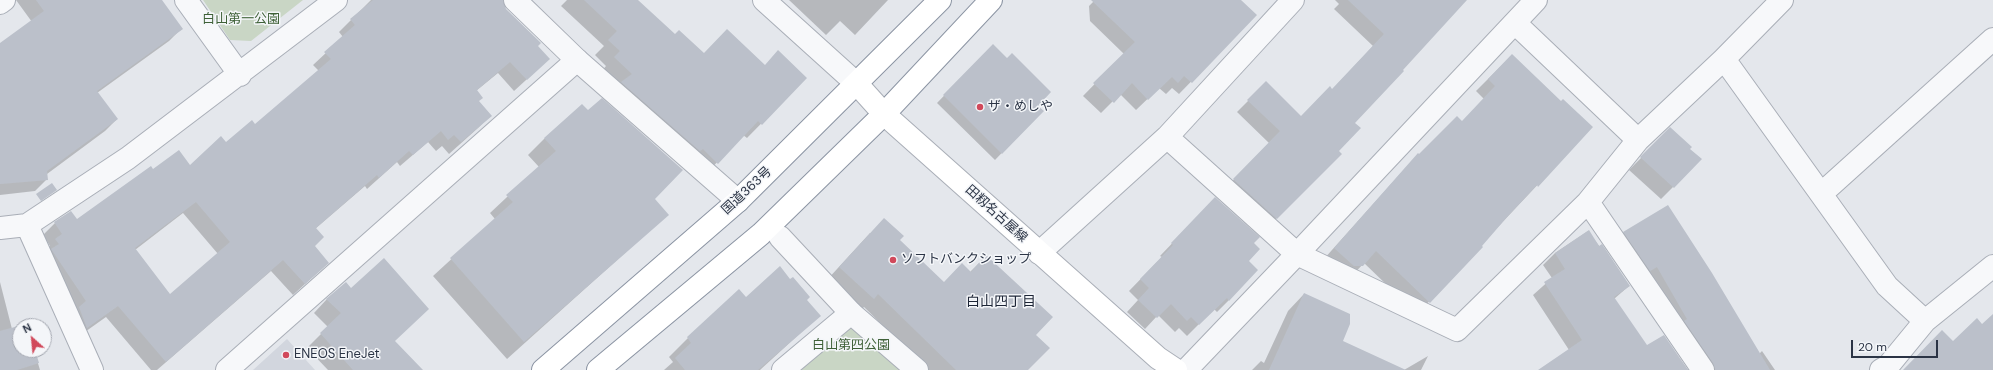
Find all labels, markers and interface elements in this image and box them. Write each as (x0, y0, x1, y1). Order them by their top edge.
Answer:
park label: 白山第一公園 (202, 12, 280, 28)
place label: ザ・めしや (988, 99, 1053, 115)
marker: ザ・めしや (975, 102, 985, 112)
street label: 国道363号 (719, 164, 775, 218)
street label: 田籾名古屋線 (962, 182, 1030, 246)
place label: ソフトバンクショップ (901, 252, 1031, 268)
marker: ソフトバンクショップ (888, 255, 898, 265)
district label: 白山四丁目 (966, 294, 1036, 310)
north arrow (12, 318, 52, 358)
text: N (20, 320, 34, 336)
scale bar (1853, 332, 1940, 358)
park label: 白山第四公園 (812, 338, 890, 354)
text: 20 m (1858, 339, 1887, 355)
place label: ENEOS EneJet (294, 347, 380, 363)
marker: ENEOS EneJet (281, 350, 291, 360)

